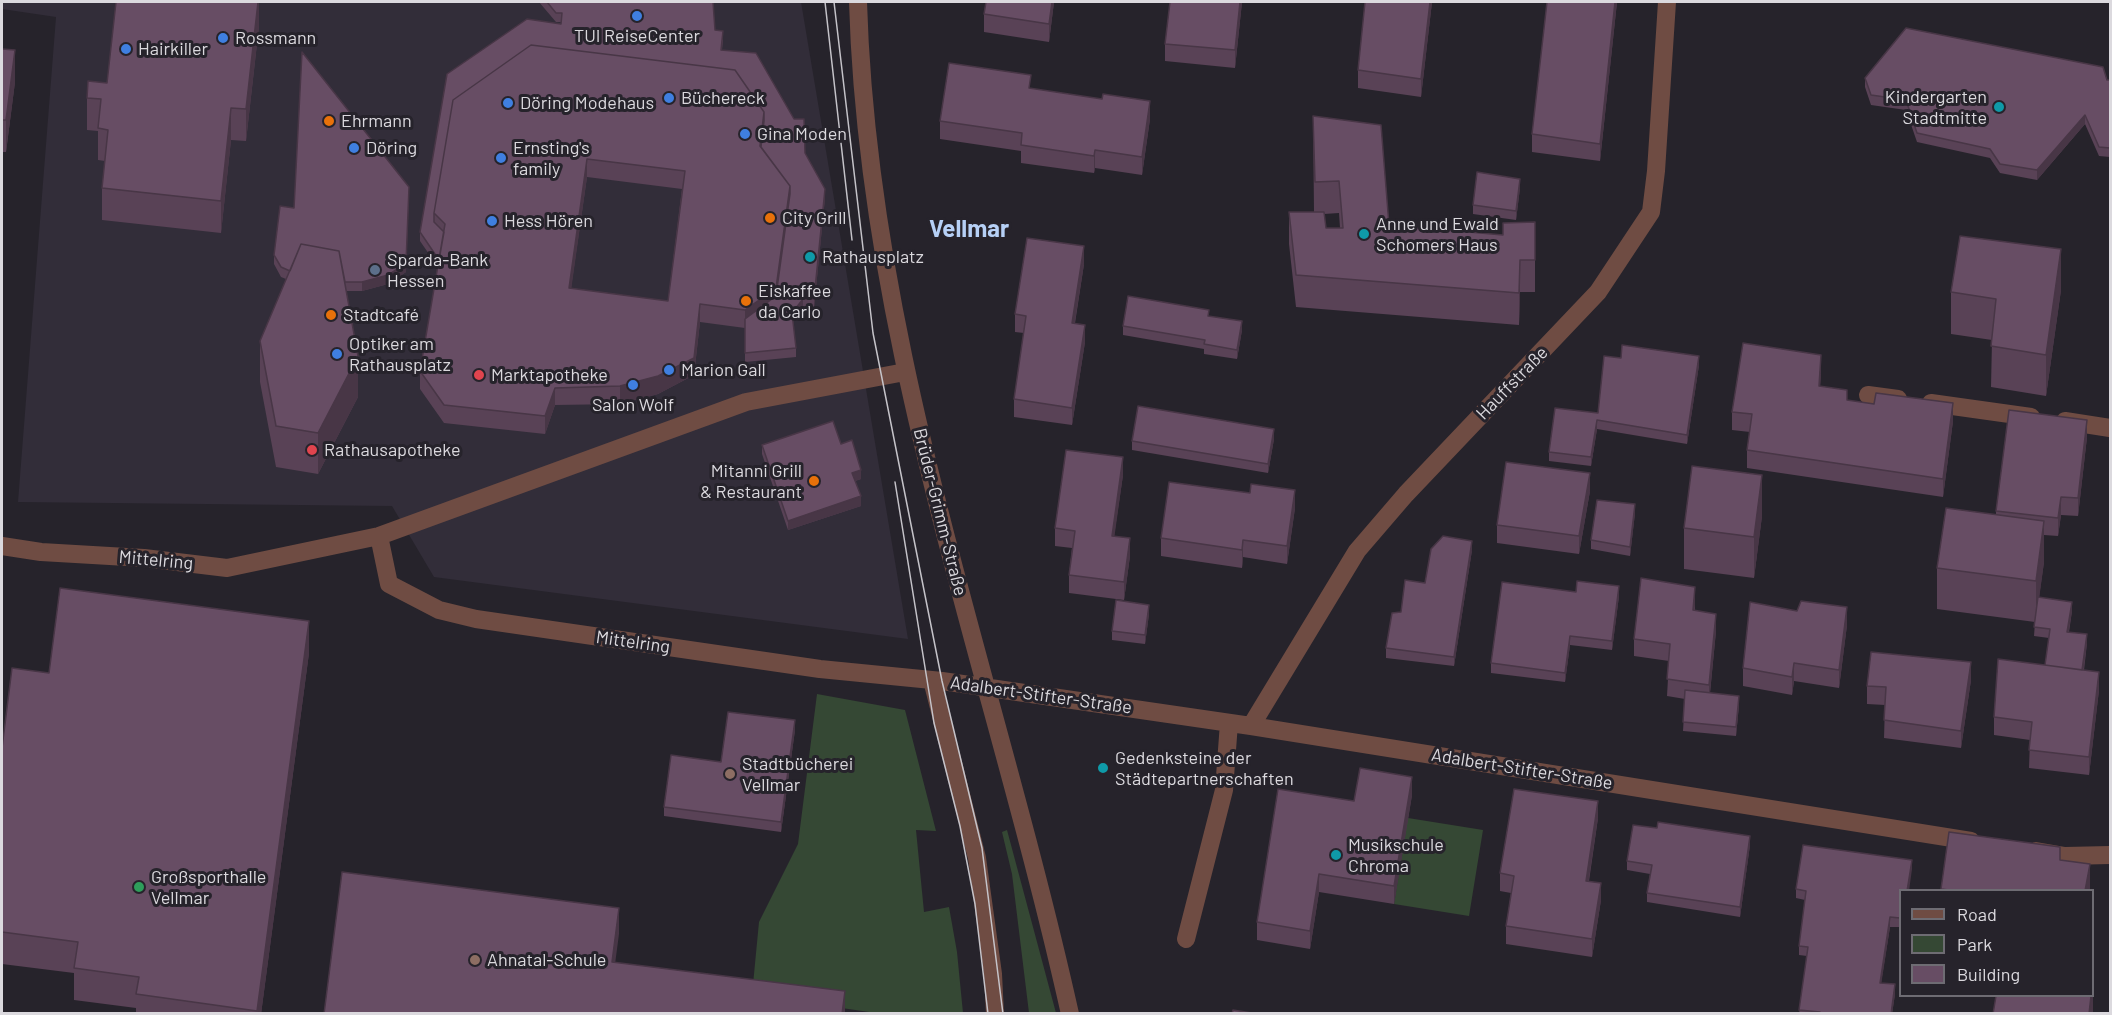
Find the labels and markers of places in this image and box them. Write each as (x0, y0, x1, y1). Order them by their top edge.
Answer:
marker: TUI ReiseCenter (630, 9, 644, 23)
place label: TUI ReiseCenter (574, 25, 700, 47)
place label: Rossmann (235, 27, 316, 49)
marker: Rossmann (216, 31, 230, 45)
place label: Hairkiller (138, 38, 208, 60)
marker: Hairkiller (119, 42, 133, 56)
place label: Kindergarten Stadtmitte (1885, 86, 1987, 128)
place label: Büchereck (681, 87, 765, 109)
marker: Büchereck (662, 91, 676, 105)
place label: Döring Modehaus (520, 92, 654, 114)
marker: Döring Modehaus (501, 96, 515, 110)
marker: Kindergarten Stadtmitte (1992, 100, 2006, 114)
place label: Ehrmann (341, 110, 412, 132)
marker: Ehrmann (322, 114, 336, 128)
place label: Gina Moden (757, 123, 847, 145)
marker: Gina Moden (738, 127, 752, 141)
place label: Döring (366, 137, 417, 159)
place label: Ernsting's family (513, 137, 590, 180)
marker: Döring (347, 141, 361, 155)
marker: Ernsting's family (494, 151, 508, 165)
place label: City Grill (782, 207, 846, 229)
place label: Hess Hören (504, 210, 593, 232)
marker: City Grill (763, 211, 777, 225)
place label: Anne und Ewald Schomers Haus (1376, 213, 1499, 256)
marker: Hess Hören (485, 214, 499, 228)
marker: Anne und Ewald Schomers Haus (1357, 227, 1371, 241)
place label: Rathausplatz (822, 246, 924, 268)
place label: Sparda-Bank Hessen (387, 249, 488, 292)
marker: Rathausplatz (803, 250, 817, 264)
marker: Sparda-Bank Hessen (368, 263, 382, 277)
place label: Eiskaffee da Carlo (758, 280, 831, 322)
marker: Eiskaffee da Carlo (739, 294, 753, 308)
place label: Stadtcafé (343, 304, 419, 326)
marker: Stadtcafé (324, 308, 338, 322)
place label: Optiker am Rathausplatz (349, 333, 451, 376)
marker: Optiker am Rathausplatz (330, 347, 344, 361)
place label: Marion Gall (681, 359, 766, 381)
marker: Marion Gall (662, 363, 676, 377)
place label: Marktapotheke (491, 364, 608, 386)
marker: Marktapotheke (472, 368, 486, 382)
marker: Salon Wolf (626, 378, 640, 392)
place label: Salon Wolf (592, 394, 674, 416)
place label: Rathausapotheke (324, 439, 461, 461)
marker: Rathausapotheke (305, 443, 319, 457)
place label: Mitanni Grill & Restaurant (700, 460, 802, 502)
marker: Mitanni Grill & Restaurant (807, 474, 821, 488)
place label: Gedenksteine der Städtepartnerschaften (1115, 747, 1294, 789)
place label: Stadtbücherei Vellmar (742, 753, 853, 795)
marker: Gedenksteine der Städtepartnerschaften (1096, 761, 1110, 775)
marker: Stadtbücherei Vellmar (723, 767, 737, 781)
place label: Musikschule Chroma (1348, 834, 1444, 876)
marker: Musikschule Chroma (1329, 848, 1343, 862)
place label: Großsporthalle Vellmar (151, 866, 266, 908)
marker: Großsporthalle Vellmar (132, 880, 146, 894)
place label: Ahnatal-Schule (487, 949, 606, 971)
marker: Ahnatal-Schule (468, 953, 482, 967)

